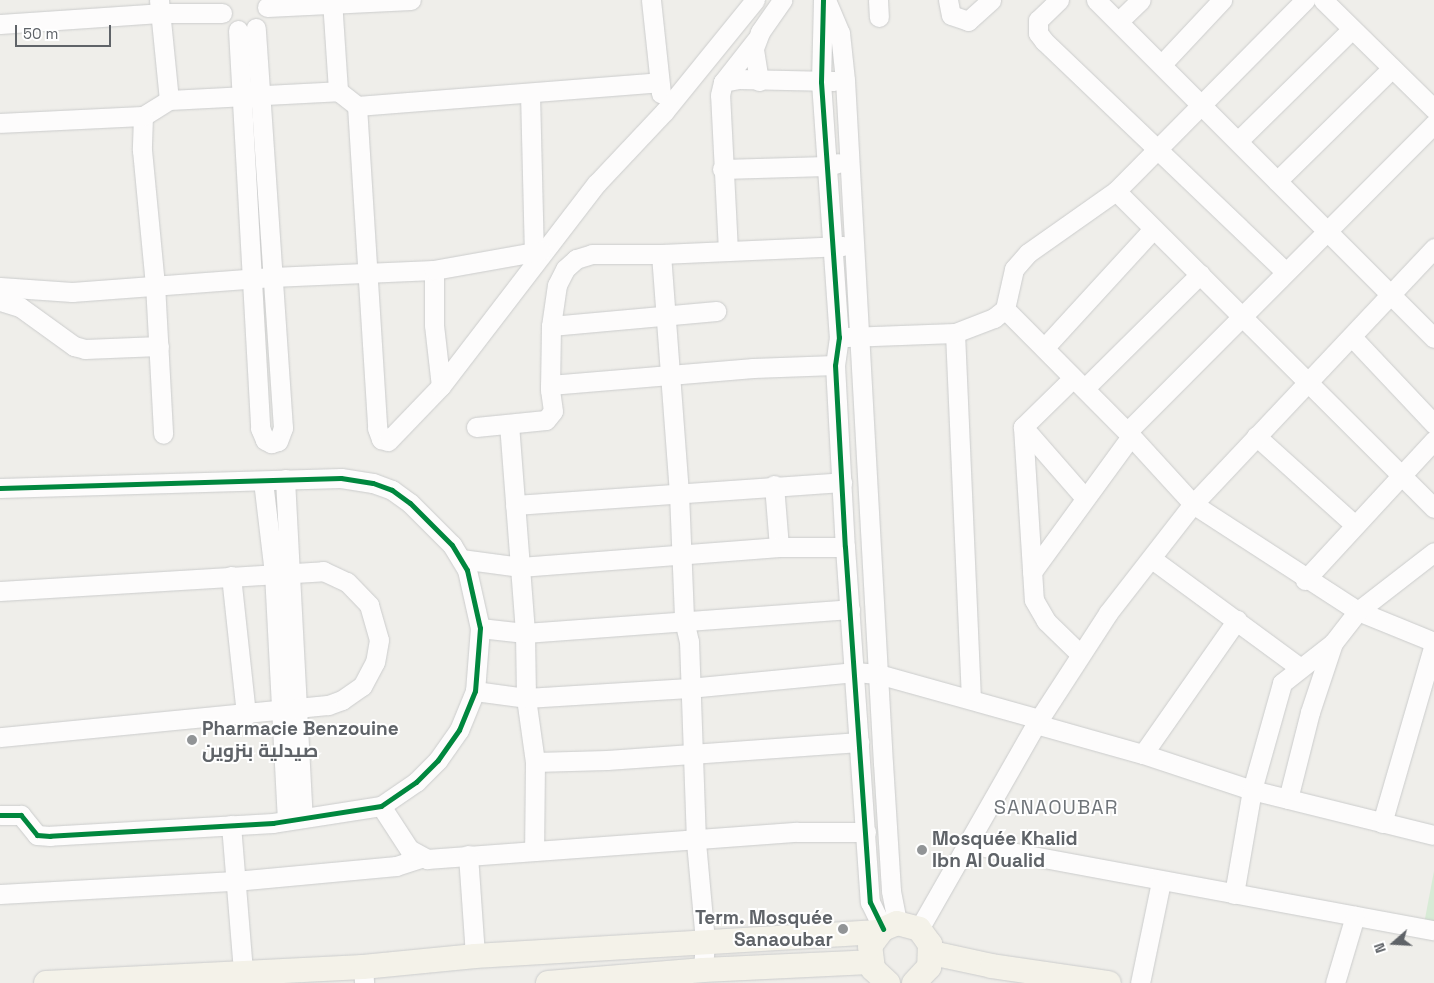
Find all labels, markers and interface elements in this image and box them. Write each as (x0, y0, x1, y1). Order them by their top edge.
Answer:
scale bar (18, 15, 114, 47)
text: 50 m (23, 24, 58, 43)
place label: Pharmacie Benzouine صيدلية بنزوين (202, 718, 399, 762)
marker: Pharmacie Benzouine صيدلية بنزوين (186, 734, 198, 746)
district label: SANAOUBAR (993, 795, 1119, 819)
place label: Mosquée Khalid Ibn Al Oualid (932, 828, 1078, 872)
marker: Mosquée Khalid Ibn Al Oualid (916, 844, 928, 856)
place label: Term. Mosquée Sanaoubar (694, 907, 833, 951)
north arrow (1369, 918, 1419, 968)
marker: Term. Mosquée Sanaoubar (837, 923, 849, 935)
text: N (1370, 941, 1390, 955)

